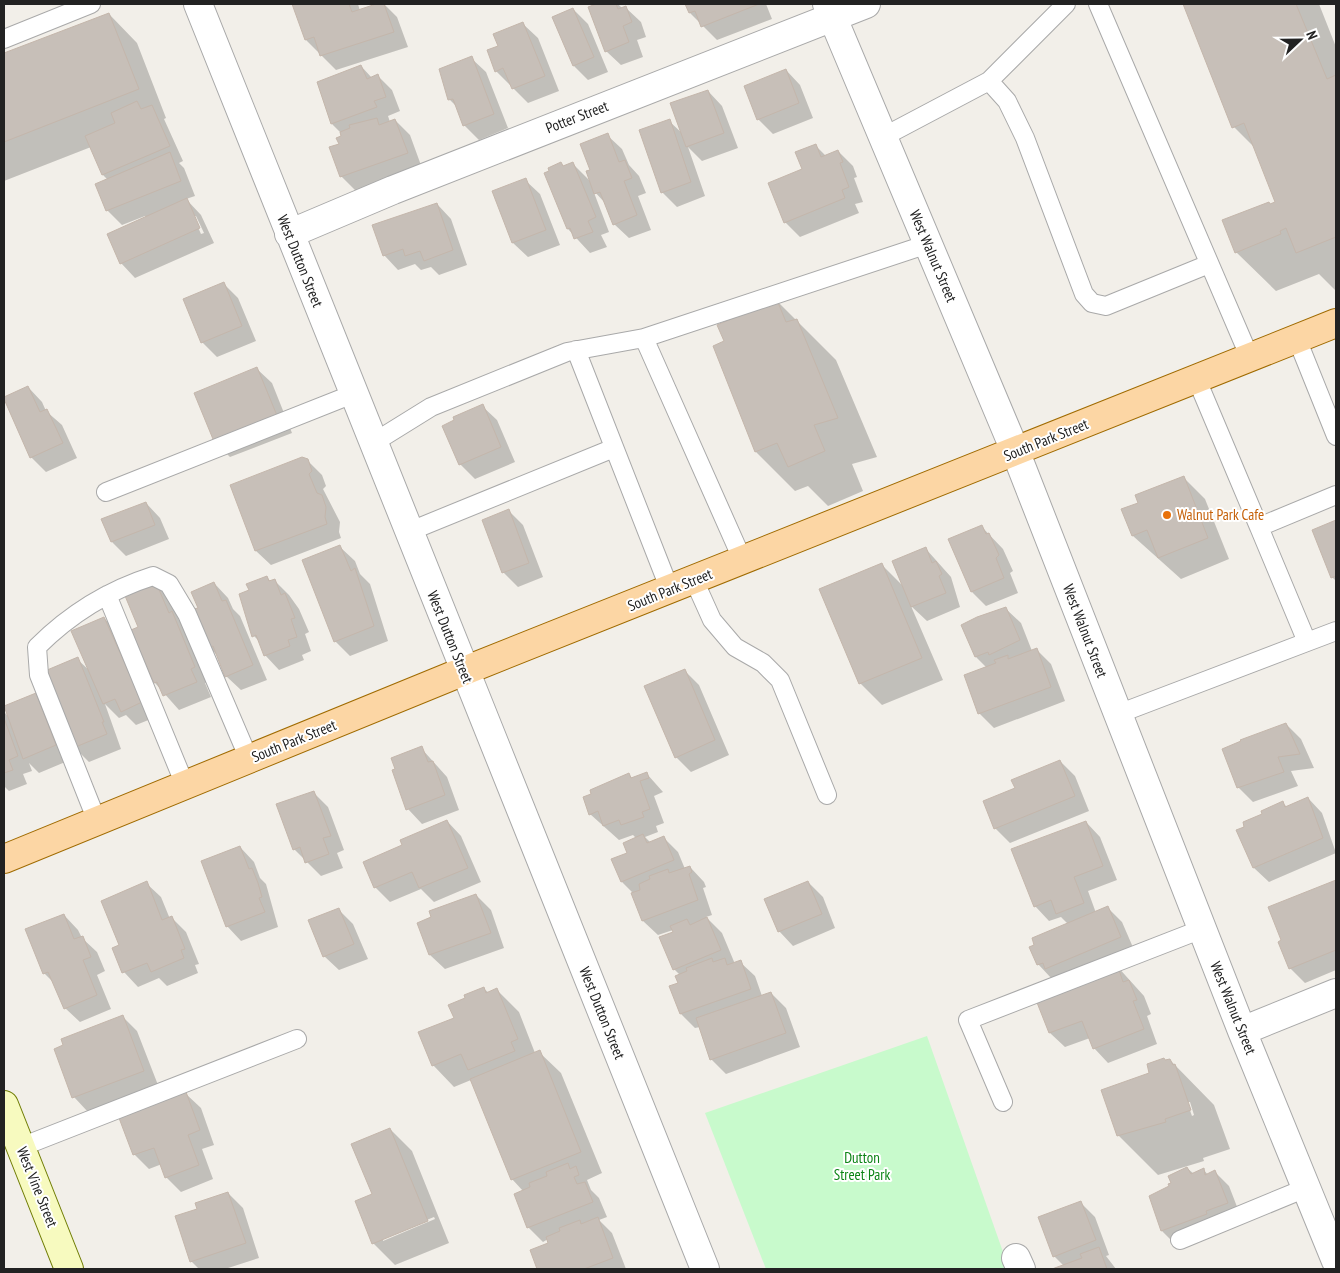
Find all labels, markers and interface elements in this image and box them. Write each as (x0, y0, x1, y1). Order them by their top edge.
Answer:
north arrow (1275, 15, 1325, 65)
text: N (1302, 28, 1322, 42)
street label: Potter Street (543, 96, 611, 137)
street label: West Walnut Street (905, 207, 961, 305)
street label: West Dutton Street (273, 212, 328, 310)
street label: South Park Street (1001, 414, 1091, 465)
place label: Walnut Park Cafe (1177, 505, 1264, 524)
marker: Walnut Park Cafe (1161, 509, 1173, 521)
street label: South Park Street (625, 564, 715, 615)
street label: West Walnut Street (1059, 581, 1112, 680)
street label: West Dutton Street (423, 588, 478, 686)
street label: South Park Street (249, 715, 339, 766)
street label: West Walnut Street (1206, 959, 1261, 1057)
street label: West Dutton Street (575, 964, 630, 1062)
street label: West Vine Street (13, 1144, 62, 1230)
park label: Dutton Street Park (834, 1148, 890, 1184)

